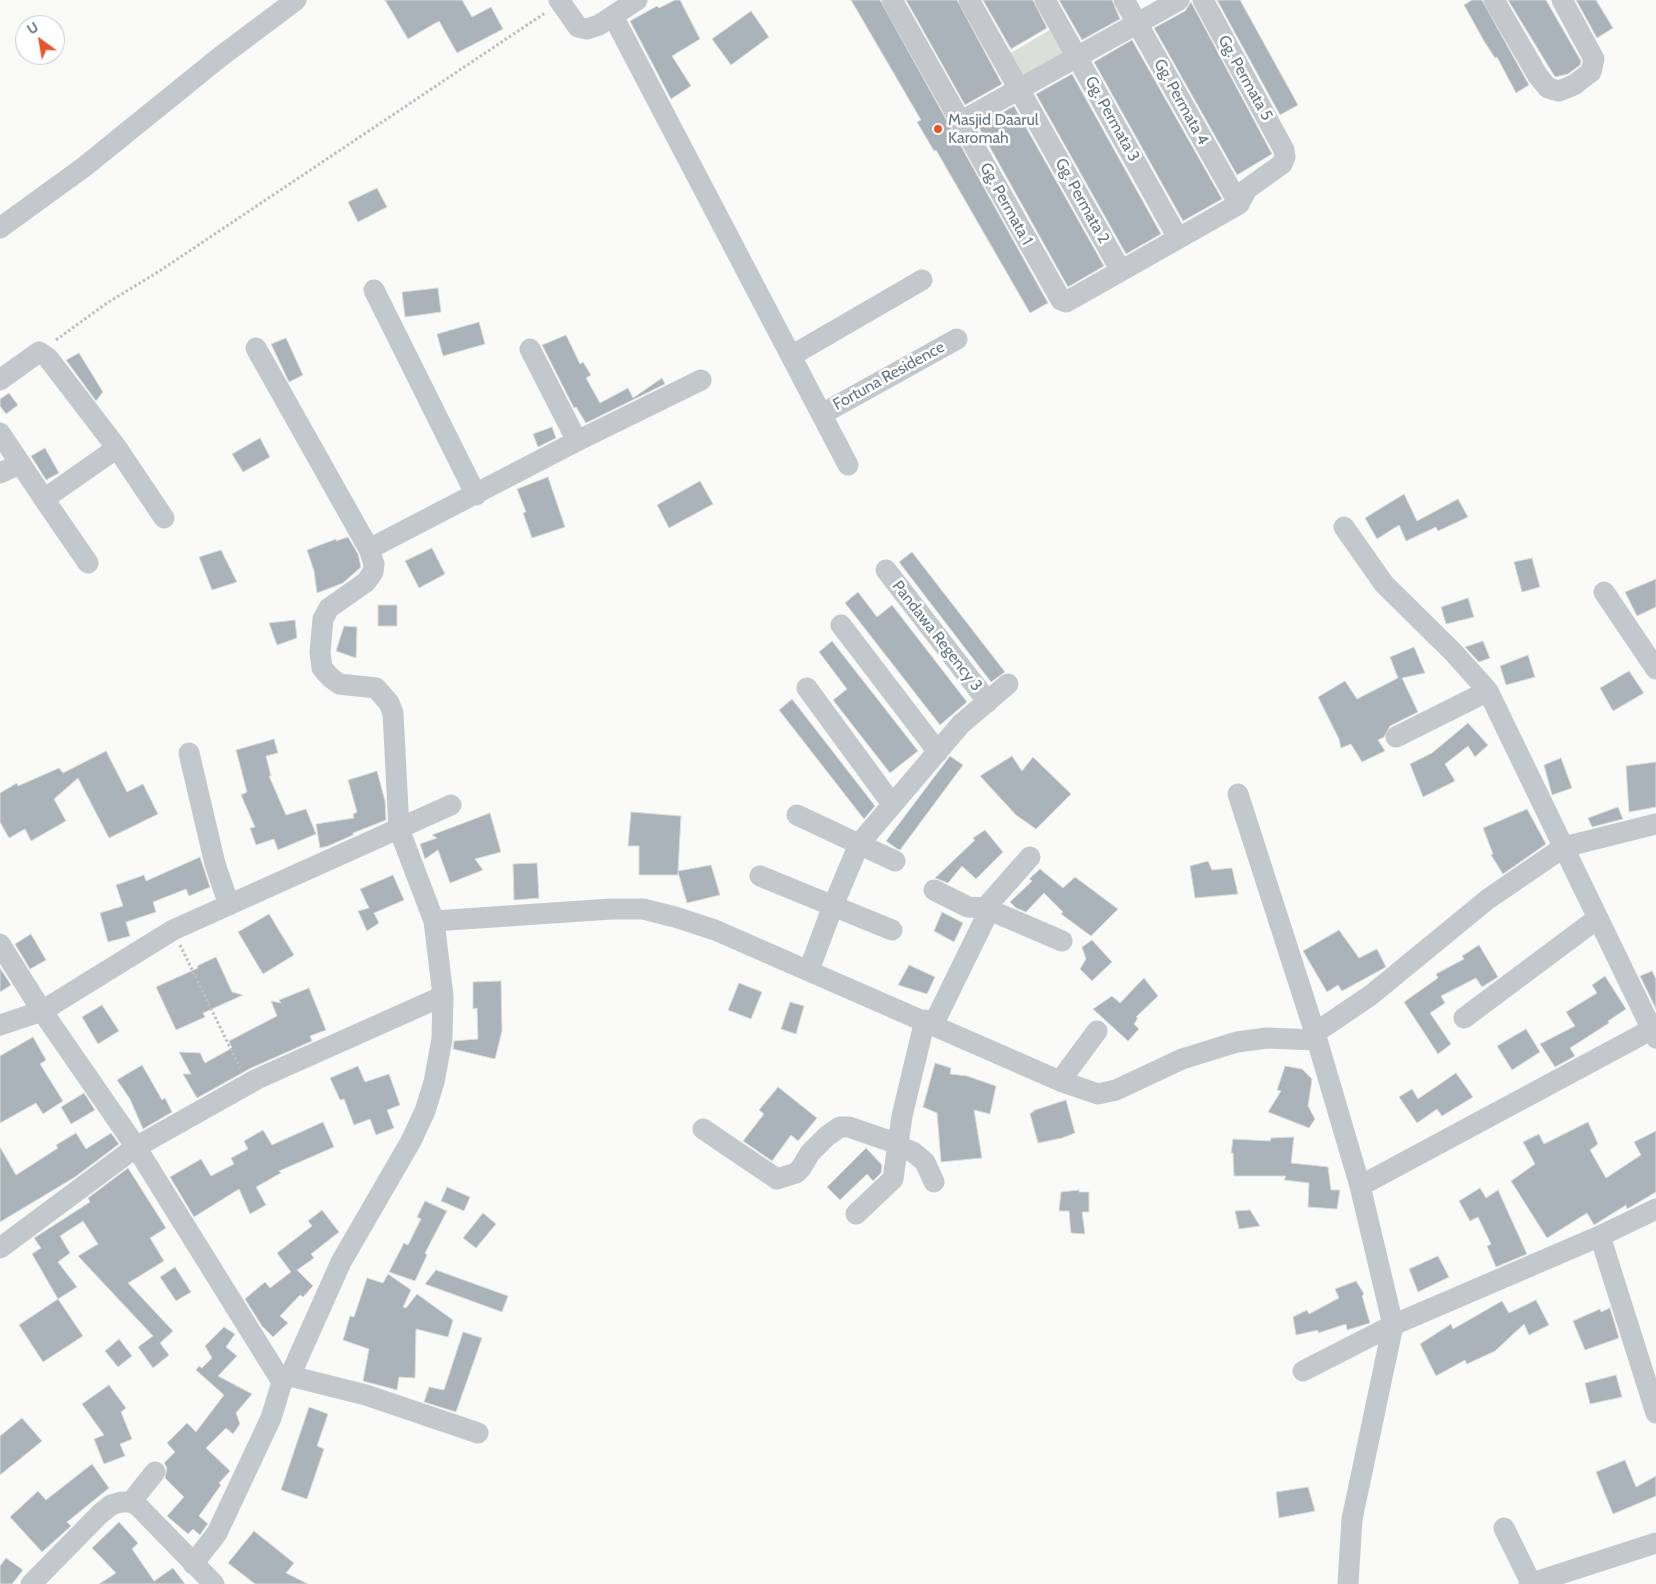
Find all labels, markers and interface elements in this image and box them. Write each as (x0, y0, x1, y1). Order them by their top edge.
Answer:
north arrow (15, 15, 65, 65)
text: U (24, 18, 42, 38)
street label: Gg. Permata 5 (1214, 32, 1276, 124)
street label: Gg. Permata 4 (1150, 56, 1212, 148)
street label: Gg. Permata 3 (1081, 73, 1143, 165)
place label: Masjid Daarul Karomah (948, 110, 1039, 148)
marker: Masjid Daarul Karomah (932, 123, 944, 135)
street label: Gg. Permata 2 (1051, 155, 1113, 247)
street label: Gg. Permata 1 (976, 159, 1036, 249)
street label: Fortuna Residence (830, 337, 948, 415)
street label: Pandawa Regency 3 (888, 577, 986, 695)

